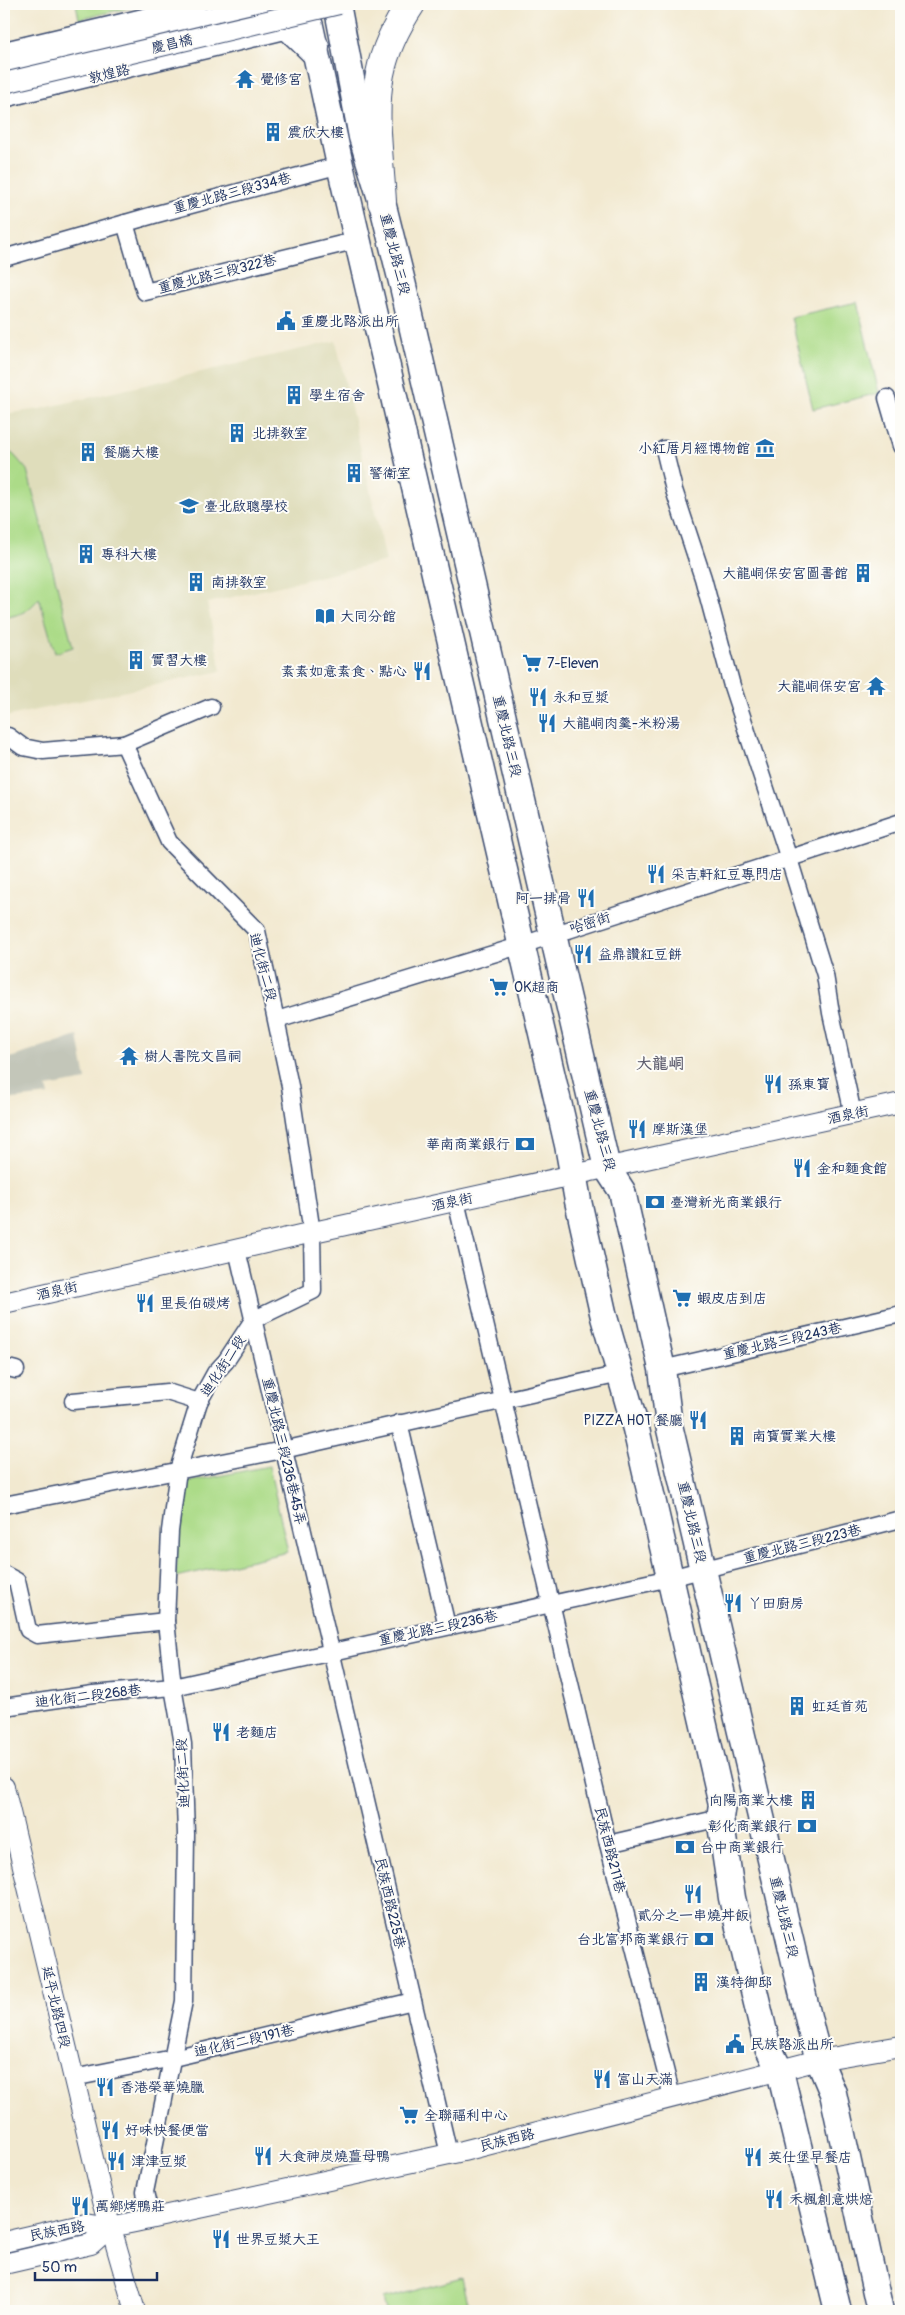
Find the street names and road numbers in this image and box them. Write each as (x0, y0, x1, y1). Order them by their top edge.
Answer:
street label: 慶昌橋 (150, 31, 194, 57)
street label: 敦煌路 (87, 61, 131, 87)
street label: 重慶北路三段334巷 (171, 169, 294, 217)
street label: 重慶北路三段 (377, 211, 413, 297)
street label: 重慶北路三段322巷 (156, 251, 279, 297)
street label: 重慶北路三段 (489, 693, 525, 779)
street label: 哈密街 (567, 908, 613, 938)
street label: 迪化街二段 (246, 931, 280, 1003)
street label: 重慶北路三段 (581, 1087, 619, 1173)
street label: 酒泉街 (826, 1102, 870, 1128)
street label: 酒泉街 (430, 1189, 474, 1215)
street label: 酒泉街 (35, 1278, 79, 1304)
street label: 重慶北路三段243巷 (721, 1319, 844, 1363)
street label: 迪化街二段 (197, 1332, 249, 1400)
street label: 重慶北路三段236巷45弄 (259, 1375, 309, 1527)
street label: 重慶北路三段 (674, 1479, 710, 1565)
street label: 重慶北路三段223巷 (741, 1521, 864, 1567)
street label: 重慶北路三段236巷 (377, 1607, 500, 1649)
street label: 迪化街二段268巷 (34, 1681, 143, 1711)
street label: 迪化街二段 (173, 1738, 193, 1808)
street label: 民族西路211巷 (591, 1805, 629, 1896)
street label: 民族西路225巷 (371, 1856, 409, 1951)
street label: 重慶北路三段 (766, 1874, 802, 1960)
street label: 延平北路四段 (38, 1964, 74, 2050)
street label: 迪化街二段191巷 (192, 2021, 297, 2061)
street label: 民族西路 (478, 2125, 536, 2155)
street label: 民族西路 (28, 2217, 86, 2245)

